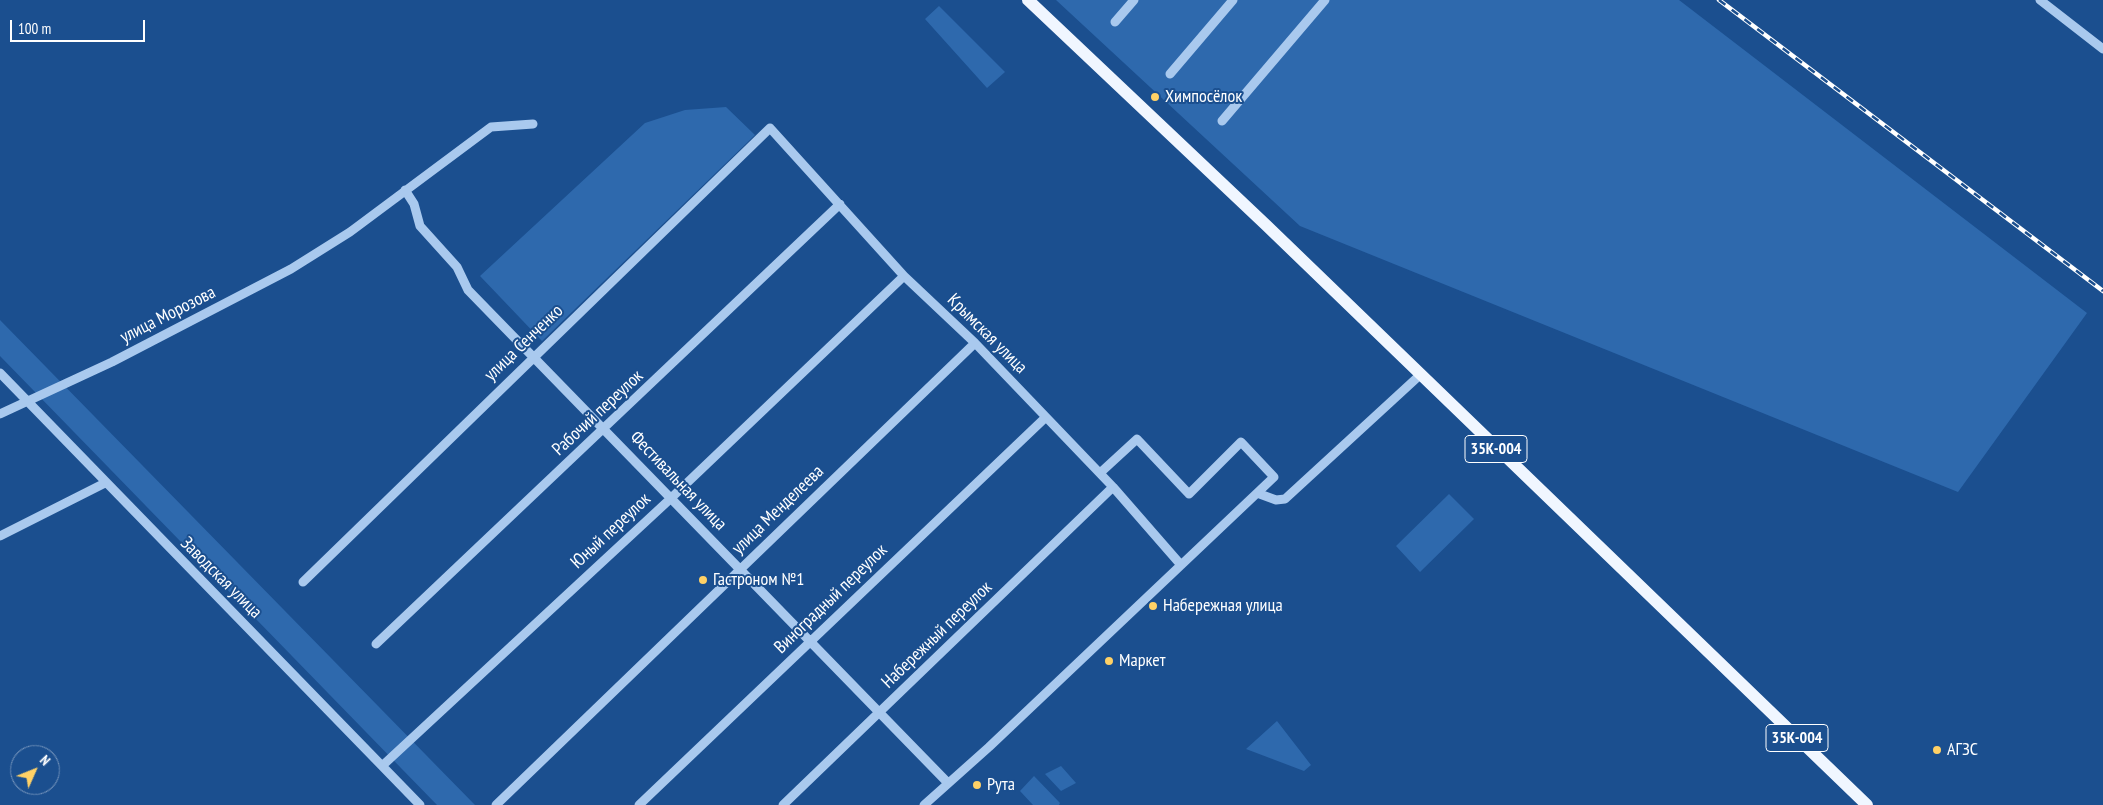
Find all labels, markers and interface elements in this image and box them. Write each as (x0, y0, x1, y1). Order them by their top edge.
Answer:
scale bar (12, 10, 148, 42)
text: 100 m (18, 19, 51, 38)
place label: Химпосёлок (1165, 86, 1242, 108)
marker: Химпосёлок (1149, 91, 1161, 103)
street label: улица Морозова (117, 282, 219, 348)
street label: Крымская улица (943, 290, 1031, 378)
street label: улица Сенченко (480, 300, 568, 386)
street label: Рабочий переулок (548, 366, 648, 460)
street label: Фестивальная улица (625, 427, 731, 535)
road number: 35К-004 (1465, 436, 1527, 462)
street label: улица Менделеева (728, 461, 828, 559)
street label: Юный переулок (567, 489, 655, 573)
street label: Заводская улица (176, 533, 266, 623)
street label: Виноградный переулок (770, 540, 892, 658)
place label: Гастроном №1 (713, 569, 804, 591)
marker: Гастроном №1 (697, 574, 709, 586)
street label: Набережный переулок (877, 577, 997, 693)
place label: Набережная улица (1163, 595, 1283, 617)
marker: Набережная улица (1147, 600, 1159, 612)
place label: Маркет (1119, 650, 1166, 672)
marker: Маркет (1103, 655, 1115, 667)
road number: 35К-004 (1766, 724, 1828, 751)
place label: АГЗС (1947, 739, 1978, 761)
marker: АГЗС (1931, 744, 1943, 756)
north arrow (10, 745, 60, 795)
text: N (36, 751, 54, 769)
place label: Рута (987, 774, 1015, 796)
marker: Рута (971, 779, 983, 791)

